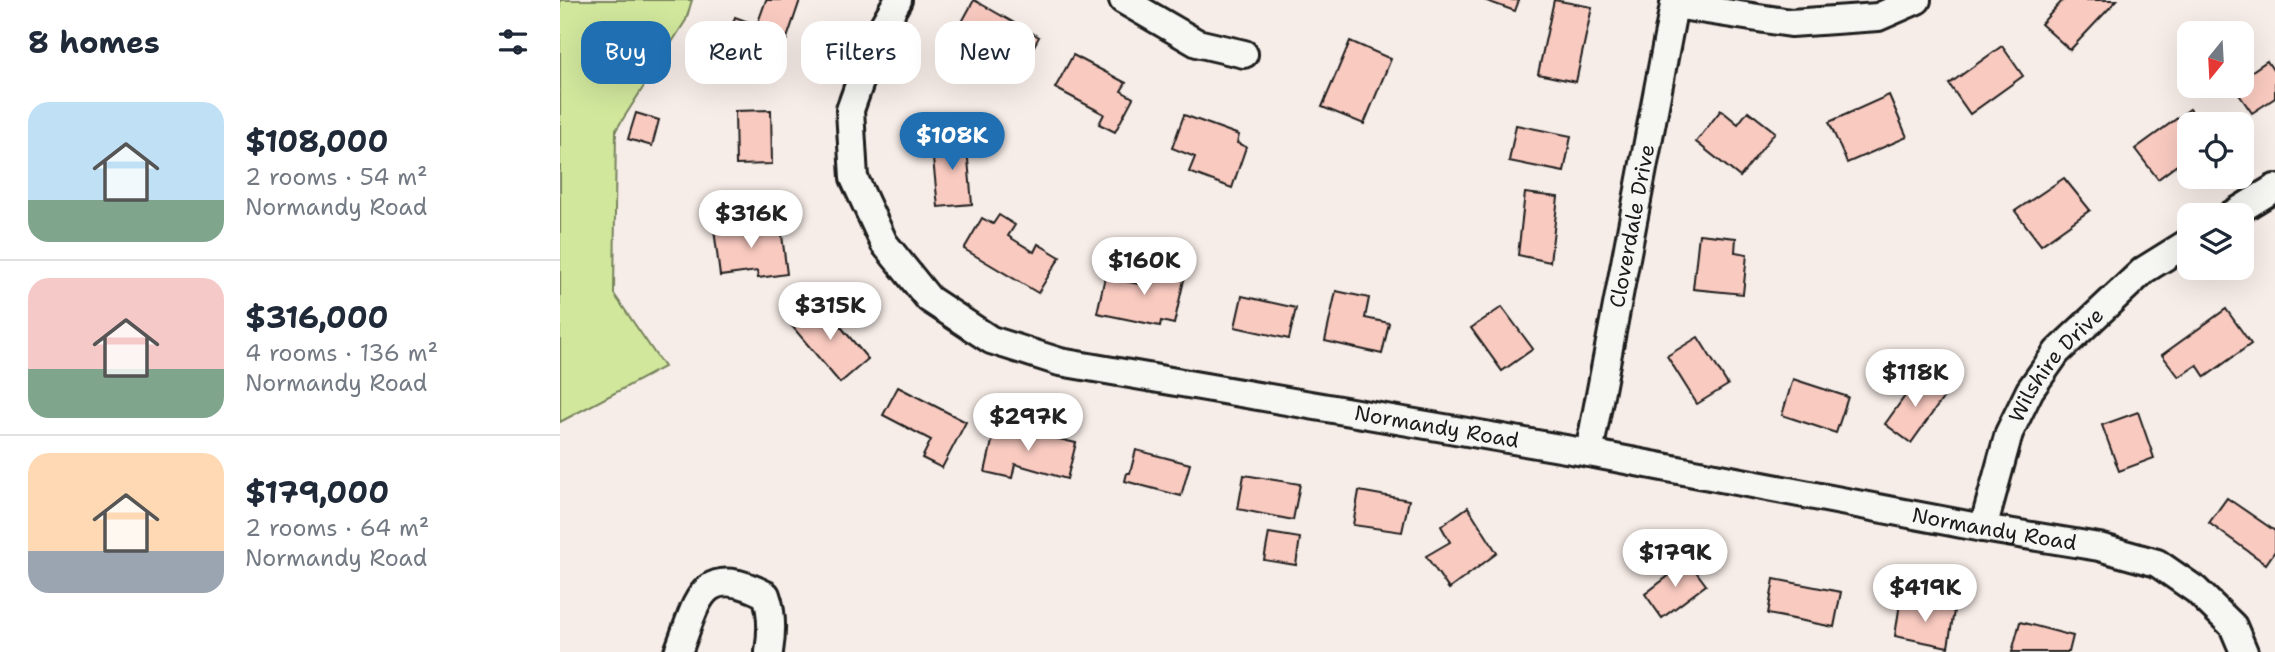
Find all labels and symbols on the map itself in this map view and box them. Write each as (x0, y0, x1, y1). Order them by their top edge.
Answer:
north arrow (2177, 21, 2254, 98)
pin: $108K (903, 113, 1001, 172)
street label: Cloverdale Drive (1603, 142, 1661, 310)
pin: $316K (702, 190, 800, 250)
pin: $160K (1095, 238, 1193, 297)
pin: $315K (781, 282, 879, 342)
street label: Wilshire Drive (2002, 301, 2110, 427)
pin: $118K (1866, 350, 1964, 409)
pin: $297K (979, 393, 1077, 453)
street label: Normandy Road (1352, 399, 1521, 455)
street label: Normandy Road (1910, 501, 2079, 557)
pin: $179K (1626, 530, 1724, 589)
pin: $419K (1876, 564, 1974, 624)

